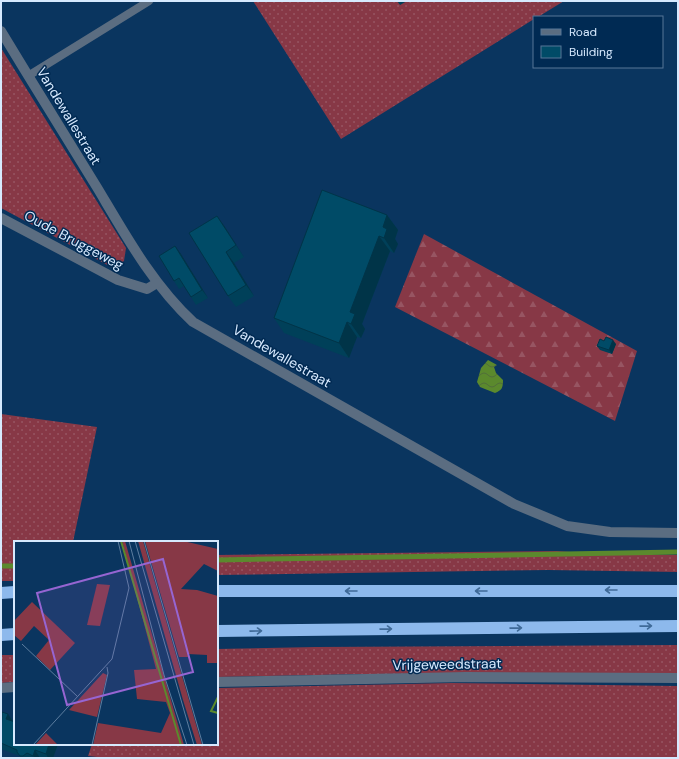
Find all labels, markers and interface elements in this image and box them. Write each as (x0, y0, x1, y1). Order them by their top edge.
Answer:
legend (533, 16, 663, 68)
text: Road (569, 24, 597, 40)
text: Building (569, 44, 613, 60)
street label: Vandewallestraat (33, 64, 105, 168)
street label: Oude Bruggeweg (21, 206, 127, 274)
street label: Vandewallestraat (230, 320, 334, 392)
inset map (14, 541, 218, 745)
one-way arrow (605, 586, 618, 594)
one-way arrow (345, 587, 358, 595)
one-way arrow (475, 587, 488, 595)
one-way arrow (639, 622, 652, 630)
one-way arrow (509, 624, 522, 632)
one-way arrow (379, 625, 392, 633)
one-way arrow (249, 627, 262, 635)
street label: Vrijgeweedstraat (392, 654, 502, 674)

